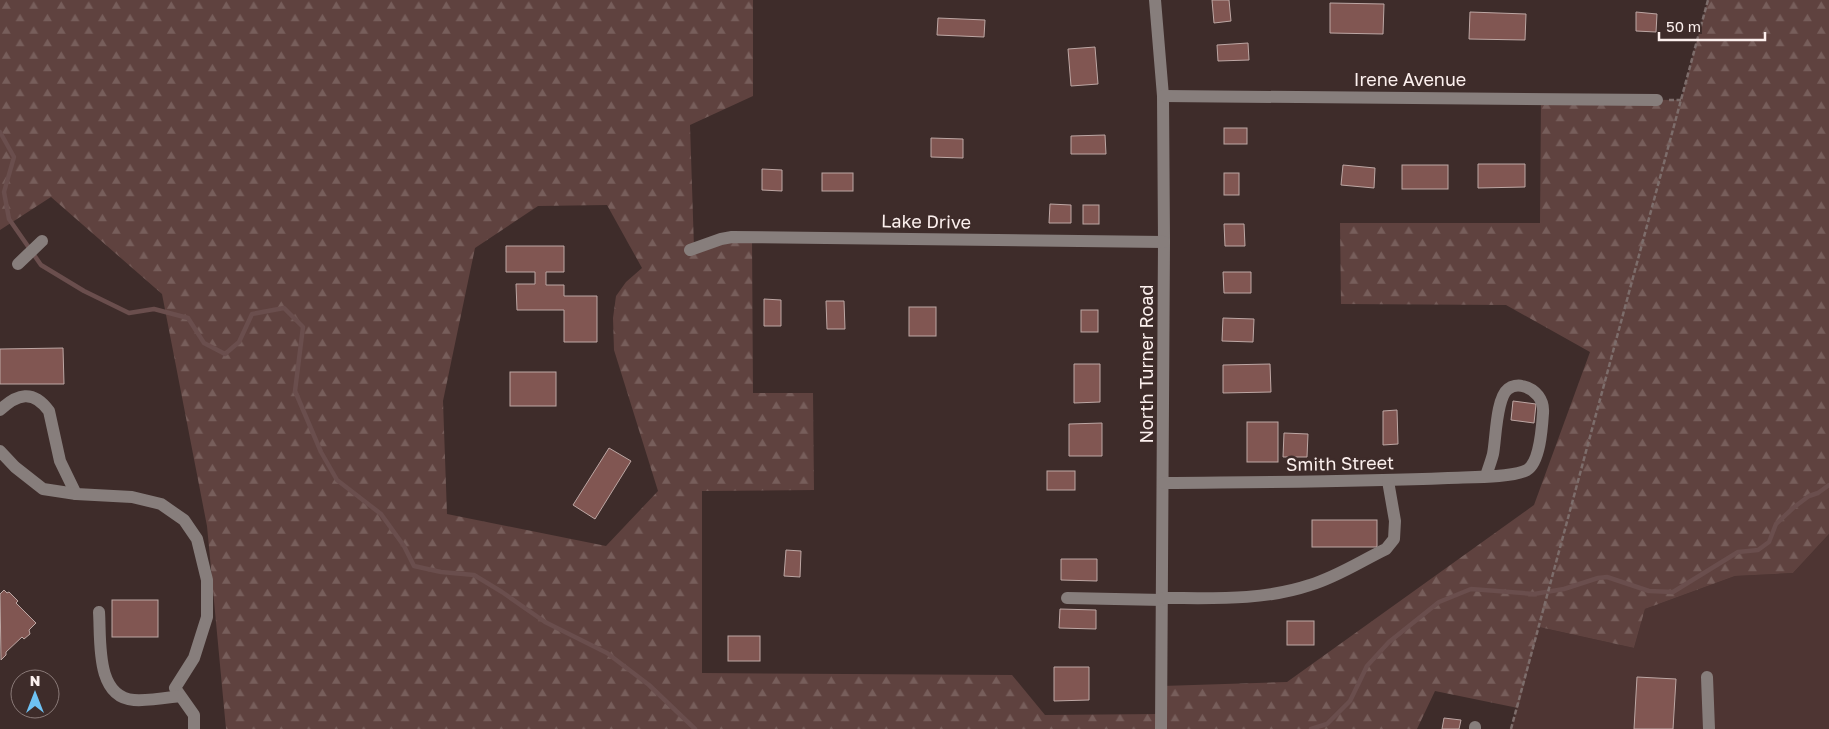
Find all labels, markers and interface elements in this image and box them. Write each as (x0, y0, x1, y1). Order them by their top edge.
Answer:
scale bar (1659, 10, 1765, 42)
text: 50 m (1666, 17, 1701, 35)
street label: Irene Avenue (1354, 68, 1466, 90)
street label: Lake Drive (881, 209, 971, 233)
street label: North Turner Road (1135, 284, 1157, 444)
street label: Smith Street (1286, 451, 1394, 475)
north arrow (10, 669, 60, 719)
text: N (30, 672, 40, 689)

